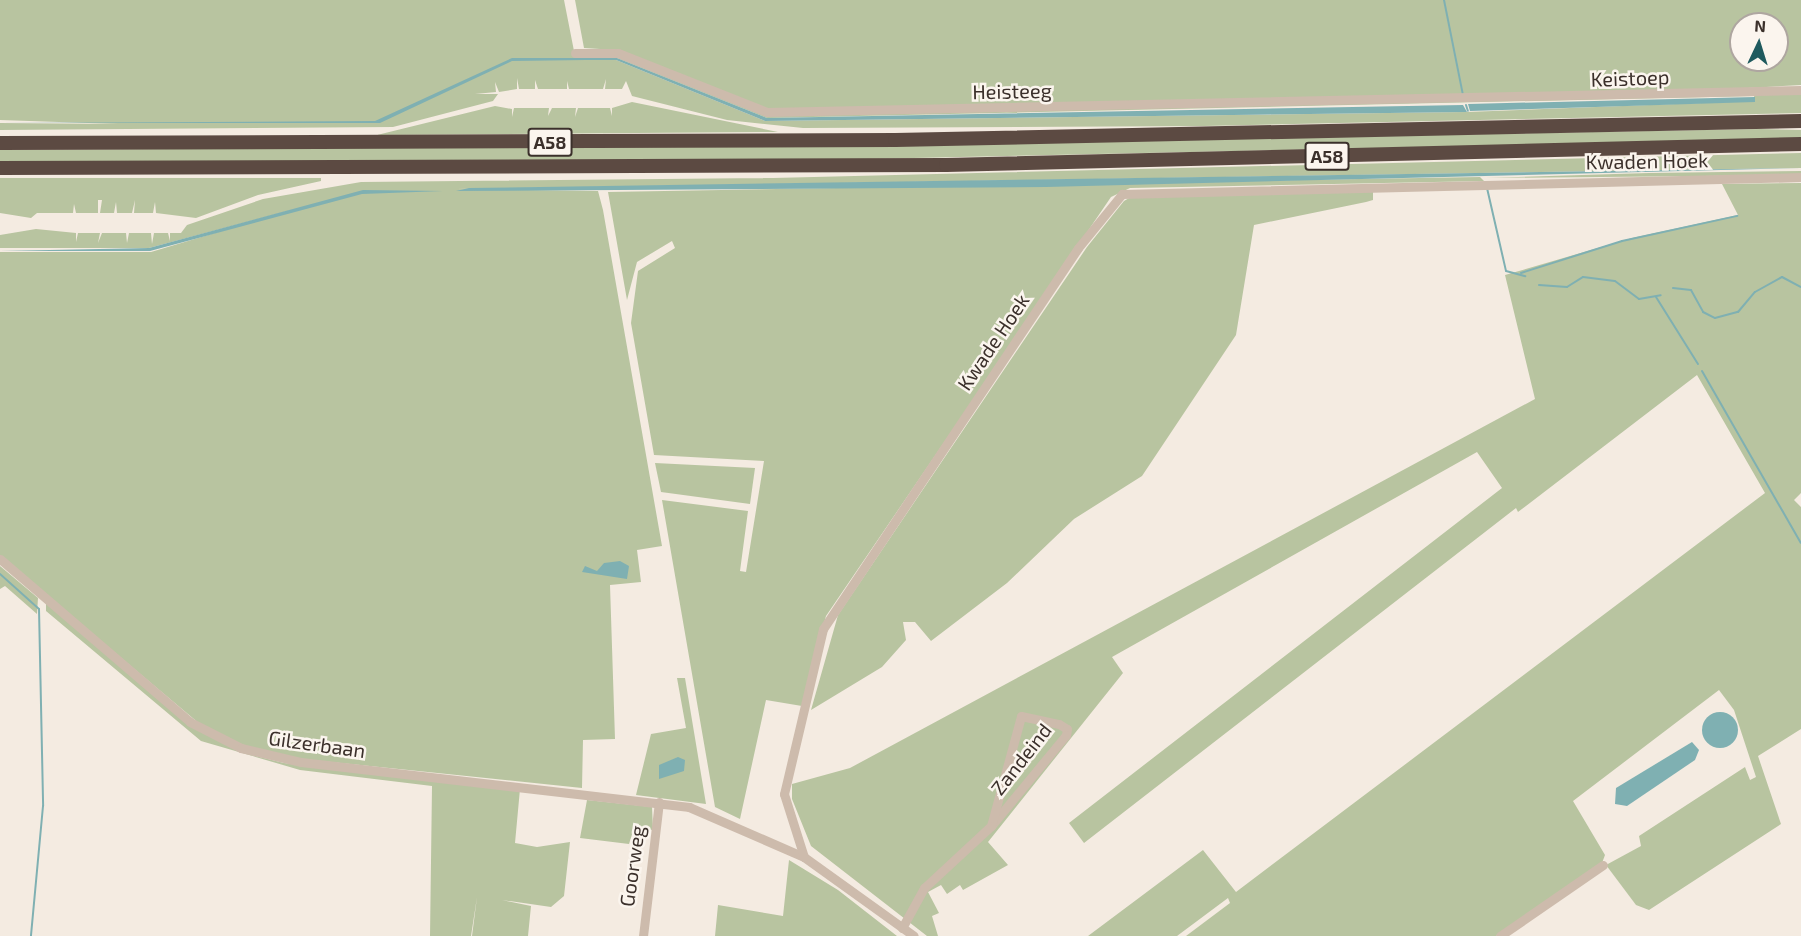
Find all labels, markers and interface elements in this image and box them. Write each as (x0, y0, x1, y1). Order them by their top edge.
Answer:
north arrow (1729, 12, 1789, 72)
text: N (1754, 16, 1767, 35)
street label: Keistoep (1590, 65, 1670, 91)
street label: Heisteeg (972, 78, 1052, 104)
road number: A58 (528, 127, 572, 157)
road number: A58 (1304, 141, 1350, 171)
street label: Kwaden Hoek (1585, 148, 1709, 174)
street label: Kwade Hoek (952, 289, 1034, 395)
street label: Zandeind (986, 718, 1056, 800)
street label: Gilzerbaan (267, 725, 367, 763)
street label: Goorweg (614, 824, 650, 908)

